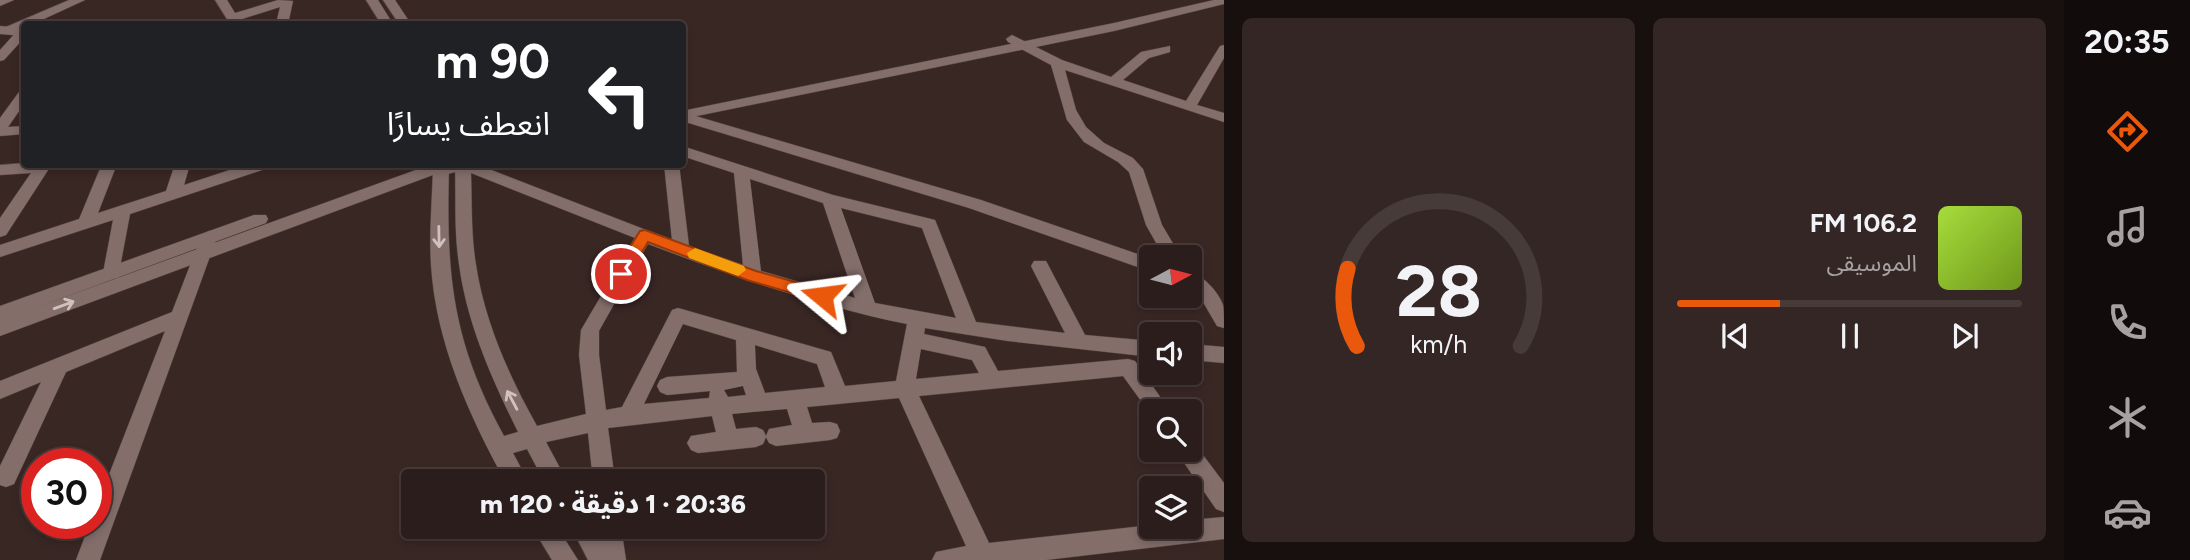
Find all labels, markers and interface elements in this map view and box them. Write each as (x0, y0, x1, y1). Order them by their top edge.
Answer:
text: 20:35 (2084, 23, 2170, 61)
text: 90 m (435, 31, 550, 90)
icon: left (574, 49, 665, 140)
text: انعطف يسارًا (387, 105, 550, 143)
icon: directions (2103, 107, 2152, 156)
icon: music (2103, 202, 2152, 251)
text: 106.2 FM (1810, 207, 1917, 239)
one-way arrow (433, 225, 446, 248)
pin (591, 244, 651, 304)
north arrow (1139, 245, 1202, 308)
map controls (1139, 245, 1202, 539)
text: 28 (1395, 247, 1482, 334)
text: الموسيقى (1826, 249, 1917, 277)
icon: arrive (602, 255, 640, 293)
position arrow (785, 259, 859, 333)
one-way arrow (53, 297, 74, 310)
icon: phone (2103, 298, 2152, 347)
icon: previous (1716, 317, 1754, 355)
icon: pause (1831, 317, 1869, 355)
icon: next (1946, 317, 1984, 355)
button: sound (1139, 322, 1202, 385)
text: km/h (1410, 329, 1467, 359)
one-way arrow (505, 390, 519, 410)
icon: climate (2103, 393, 2152, 442)
button: search (1139, 399, 1202, 462)
speed limit sign: 30 (21, 448, 112, 539)
button: layers (1139, 476, 1202, 539)
text: 20:36 · 1 دقيقة · 120 m (480, 488, 746, 520)
icon: car (2103, 488, 2152, 537)

